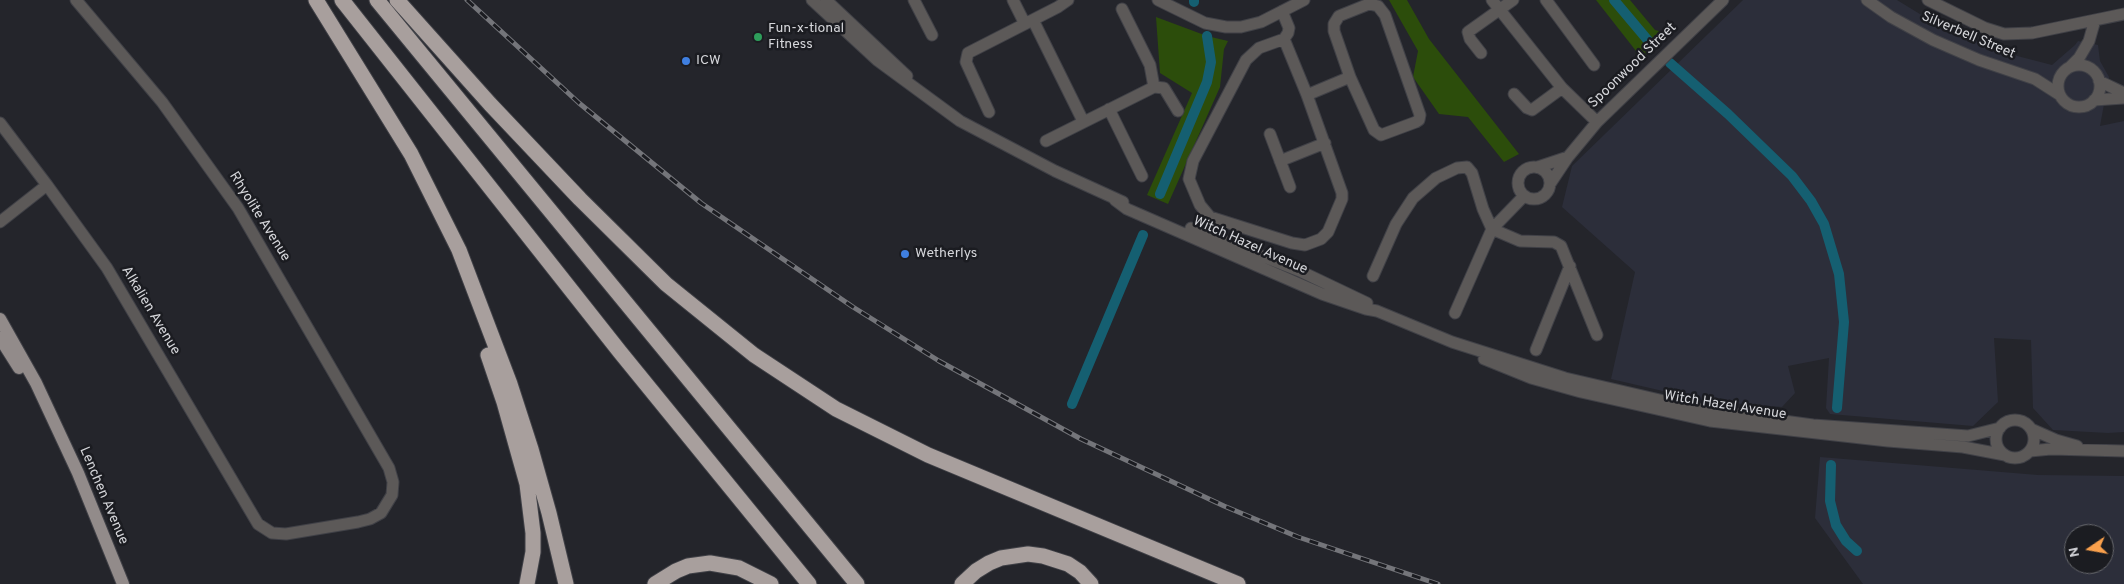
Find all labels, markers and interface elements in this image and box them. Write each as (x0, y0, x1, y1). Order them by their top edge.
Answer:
street label: Silverbell Street (1918, 9, 2018, 63)
street label: Spoonwood Street (1586, 20, 1680, 112)
place label: Fun-x-tional Fitness (768, 21, 844, 54)
marker: Fun-x-tional Fitness (752, 31, 764, 43)
place label: ICW (696, 53, 721, 69)
marker: ICW (680, 55, 692, 67)
street label: Rhyolite Avenue (225, 169, 293, 265)
street label: Witch Hazel Avenue (1190, 213, 1310, 279)
place label: Wetherlys (915, 246, 977, 262)
marker: Wetherlys (899, 248, 911, 260)
street label: Alkalien Avenue (117, 264, 183, 358)
street label: Witch Hazel Avenue (1663, 388, 1787, 424)
street label: Lenchen Avenue (75, 445, 131, 547)
north arrow (2064, 524, 2114, 574)
text: N (2065, 545, 2084, 559)

